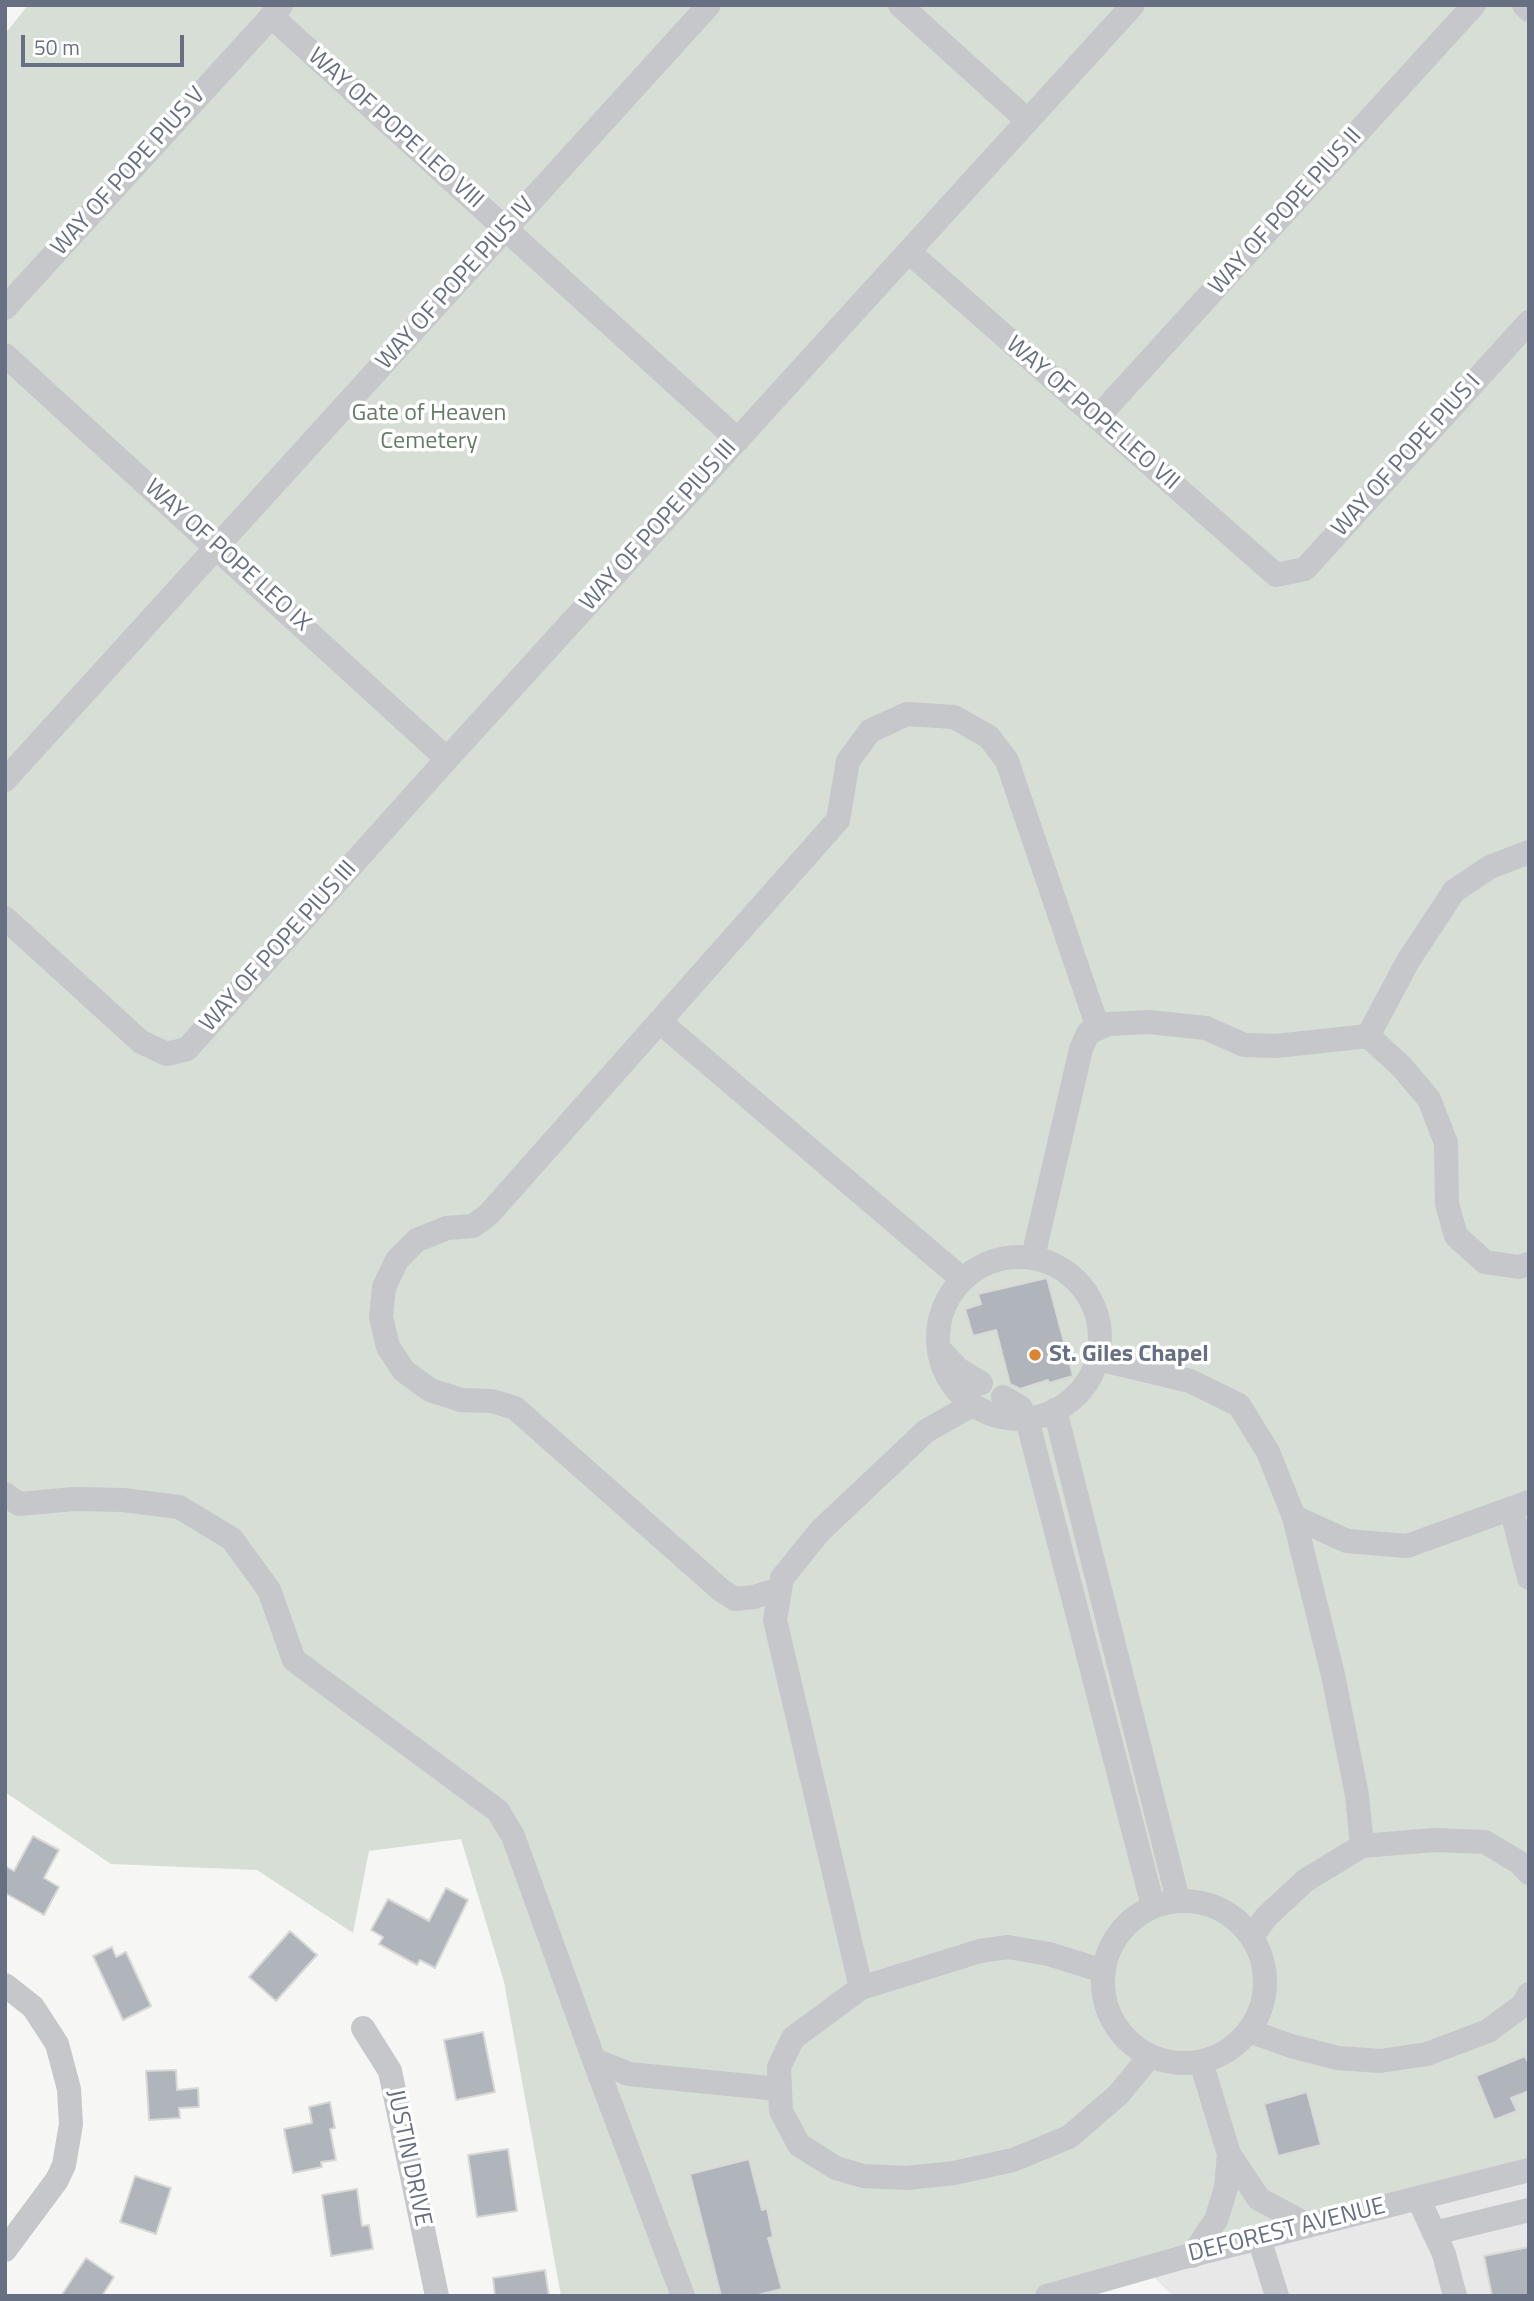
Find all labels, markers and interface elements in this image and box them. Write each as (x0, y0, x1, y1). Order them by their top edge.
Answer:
scale bar (24, 21, 187, 65)
text: 50 m (34, 31, 80, 63)
street label: WAY OF POPE LEO VIII (301, 43, 489, 215)
street label: WAY OF POPE PIUS V (46, 82, 212, 262)
street label: WAY OF POPE PIUS II (1204, 123, 1368, 301)
street label: WAY OF POPE PIUS IV (371, 192, 541, 376)
street label: WAY OF POPE LEO VII (999, 331, 1185, 497)
street label: WAY OF POPE PIUS I (1327, 369, 1487, 543)
park label: Gate of Heaven Cemetery (352, 400, 506, 456)
street label: WAY OF POPE PIUS III (575, 435, 743, 617)
street label: WAY OF POPE LEO IX (138, 474, 316, 638)
street label: WAY OF POPE PIUS III (195, 856, 363, 1038)
place label: St. Giles Chapel (1049, 1341, 1209, 1369)
marker: St. Giles Chapel (1027, 1347, 1043, 1363)
street label: JUSTIN DRIVE (379, 2087, 437, 2229)
street label: DEFOREST AVENUE (1186, 2193, 1388, 2269)

